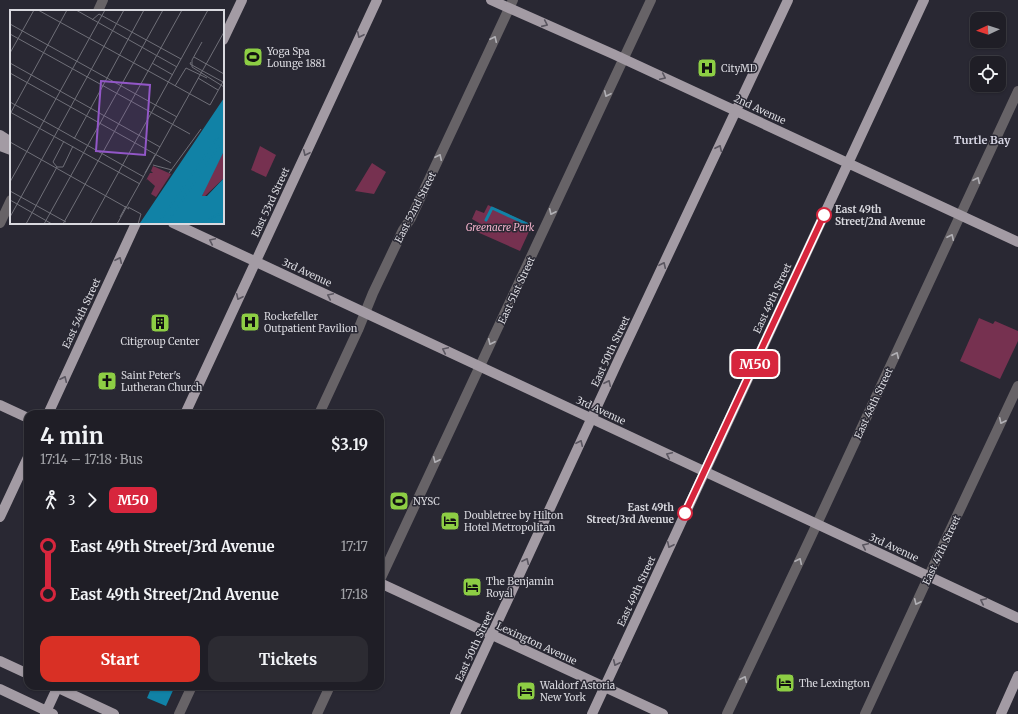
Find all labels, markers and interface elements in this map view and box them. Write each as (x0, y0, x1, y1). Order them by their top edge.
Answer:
inset map (10, 10, 224, 224)
north arrow (970, 12, 1006, 48)
map controls (970, 12, 1006, 92)
one-way arrow (540, 19, 548, 27)
one-way arrow (357, 31, 365, 39)
one-way arrow (489, 36, 497, 44)
place label: Yoga Spa Lounge 1881 (266, 45, 326, 70)
sports icon: Yoga Spa Lounge 1881 (242, 46, 264, 68)
button: locate (970, 56, 1006, 92)
hospital icon: CityMD (696, 57, 718, 79)
place label: CityMD (721, 62, 758, 75)
one-way arrow (659, 72, 666, 80)
one-way arrow (604, 90, 612, 98)
street label: 2nd Avenue (732, 92, 788, 127)
district label: Turtle Bay (954, 133, 1011, 147)
one-way arrow (714, 145, 722, 152)
one-way arrow (303, 149, 311, 157)
one-way arrow (434, 154, 442, 162)
street label: East 53rd Street (249, 165, 292, 239)
street label: East 52nd Street (392, 169, 439, 245)
one-way arrow (972, 177, 980, 185)
place label: East 49th Street/2nd Avenue (835, 203, 926, 228)
marker: East 49th Street/2nd Avenue (816, 207, 832, 223)
one-way arrow (549, 208, 557, 215)
park label: Greenacre Park (466, 221, 535, 234)
one-way arrow (946, 234, 954, 241)
one-way arrow (209, 238, 216, 246)
street label: East 51st Street (495, 254, 538, 326)
street label: 3rd Avenue (280, 255, 334, 290)
one-way arrow (114, 257, 122, 265)
street label: East 49th Street (750, 261, 795, 336)
one-way arrow (658, 262, 666, 270)
street label: East 54th Street (59, 276, 104, 351)
one-way arrow (236, 293, 244, 300)
one-way arrow (327, 293, 334, 301)
place label: Rockefeller Outpatient Pavilion (264, 310, 358, 335)
hospital icon: Rockefeller Outpatient Pavilion (239, 311, 261, 333)
building icon: Citigroup Center (149, 312, 171, 334)
street label: East 50th Street (588, 314, 633, 389)
place label: Citigroup Center (121, 335, 200, 348)
one-way arrow (488, 338, 496, 346)
one-way arrow (441, 347, 449, 355)
line badge: M50 (732, 351, 778, 377)
one-way arrow (891, 351, 899, 359)
text: M50 (739, 355, 771, 373)
street label: East 48th Street (851, 366, 896, 441)
place label: Saint Peter's Lutheran Church (121, 369, 203, 394)
church icon: Saint Peter's Lutheran Church (96, 370, 118, 392)
one-way arrow (59, 375, 67, 383)
one-way arrow (603, 380, 611, 387)
street label: 3rd Avenue (574, 393, 628, 428)
one-way arrow (999, 417, 1007, 425)
text: 4 min (40, 422, 104, 450)
text: $3.19 (331, 435, 368, 454)
one-way arrow (575, 440, 583, 448)
text: 17:14 – 17:18 · Bus (40, 451, 143, 468)
one-way arrow (666, 452, 674, 460)
one-way arrow (433, 456, 441, 464)
icon: walk (40, 489, 62, 511)
icon: forward (81, 489, 103, 511)
sports icon: NYSC (388, 490, 410, 512)
text: M50 (117, 491, 149, 509)
text: 3 (68, 492, 75, 509)
place label: NYSC (413, 495, 440, 508)
place label: East 49th Street/3rd Avenue (586, 501, 675, 526)
marker: East 49th Street/3rd Avenue (677, 505, 693, 521)
place label: Doubletree by Hilton Hotel Metropolitan (464, 509, 564, 534)
hotel icon: Doubletree by Hilton Hotel Metropolitan (439, 510, 461, 532)
street label: East 47th Street (920, 513, 963, 587)
street label: 3rd Avenue (867, 530, 921, 565)
text: East 49th Street/3rd Avenue (70, 537, 275, 556)
text: 17:17 (341, 538, 368, 555)
one-way arrow (667, 541, 675, 548)
one-way arrow (862, 543, 869, 551)
street label: East 49th Street (614, 554, 659, 629)
one-way arrow (521, 558, 529, 565)
one-way arrow (794, 558, 802, 566)
place label: The Benjamin Royal (486, 575, 554, 600)
hotel icon: The Benjamin Royal (461, 576, 483, 598)
text: East 49th Street/2nd Avenue (70, 585, 279, 604)
text: 17:18 (340, 586, 368, 603)
one-way arrow (979, 598, 987, 606)
one-way arrow (913, 599, 921, 606)
street label: East 50th Street (452, 609, 497, 684)
street label: Lexington Avenue (495, 619, 579, 668)
button: Start (40, 636, 200, 682)
button: Tickets (208, 636, 368, 682)
one-way arrow (612, 659, 620, 666)
hotel icon: The Lexington (774, 672, 796, 694)
one-way arrow (739, 675, 747, 683)
place label: The Lexington (799, 677, 870, 690)
place label: Waldorf Astoria New York (539, 679, 616, 704)
hotel icon: Waldorf Astoria New York (515, 680, 537, 702)

